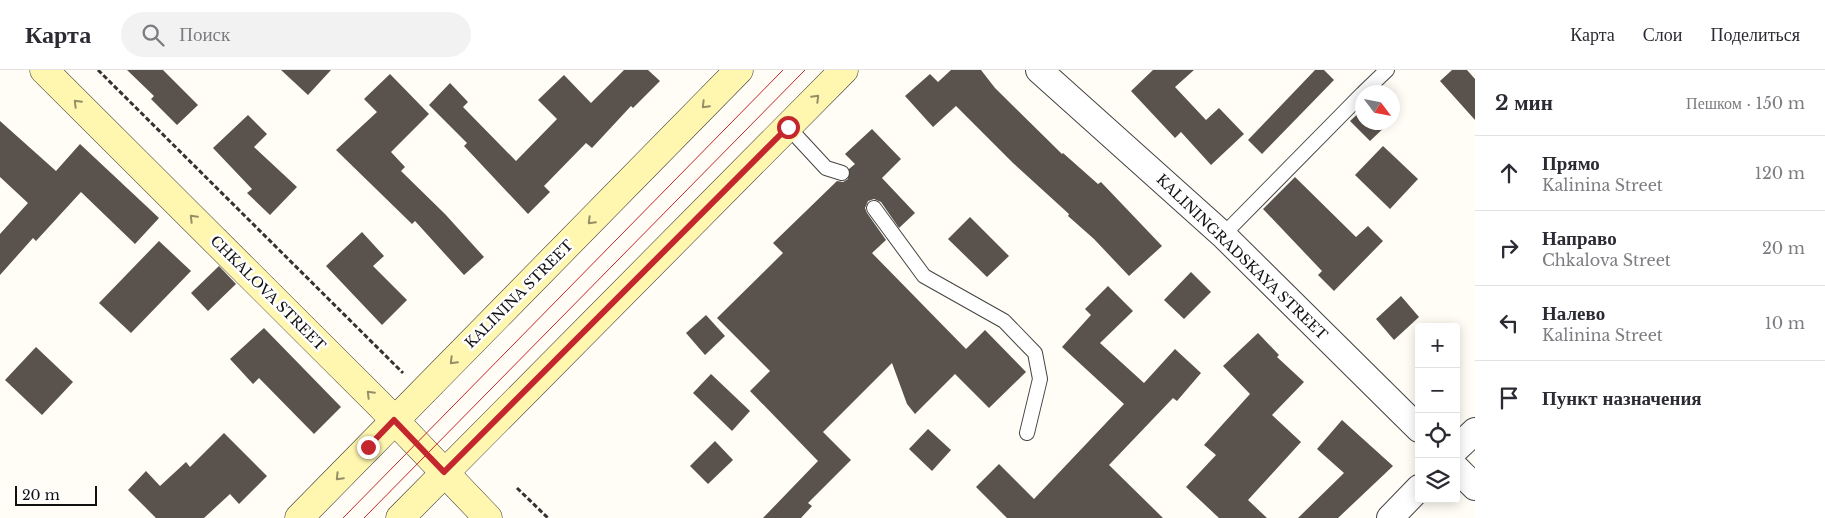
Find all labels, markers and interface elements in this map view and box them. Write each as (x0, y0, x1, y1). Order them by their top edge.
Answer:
search box (121, 12, 471, 57)
text: Карта (25, 20, 91, 49)
icon: search (139, 21, 167, 49)
text: Поиск (179, 23, 230, 46)
text: Карта (1570, 24, 1615, 46)
text: Слои (1643, 24, 1682, 46)
text: Поделиться (1710, 24, 1800, 46)
north arrow (1355, 85, 1400, 130)
text: 2 мин (1495, 90, 1553, 116)
text: Пешком · 150 m (1686, 93, 1805, 113)
one-way arrow (810, 95, 819, 104)
one-way arrow (702, 99, 711, 108)
one-way arrow (74, 100, 83, 109)
route start (777, 116, 800, 139)
text: Прямо (1542, 152, 1600, 175)
icon: ahead (1495, 159, 1523, 187)
text: 120 m (1755, 163, 1805, 183)
street label: KALININGRADSKAYA STREET (1153, 170, 1331, 344)
text: Kalinina Street (1542, 175, 1663, 195)
one-way arrow (189, 215, 198, 224)
one-way arrow (588, 215, 597, 224)
text: Направо (1542, 227, 1617, 250)
street label: CHKALOVA STREET (207, 232, 329, 354)
icon: right (1495, 234, 1523, 262)
street label: KALININA STREET (461, 236, 577, 352)
text: 20 m (1762, 238, 1805, 258)
text: Chkalova Street (1542, 250, 1671, 270)
text: Налево (1542, 302, 1605, 325)
icon: left (1495, 309, 1523, 337)
text: 10 m (1765, 313, 1805, 333)
map controls (1415, 323, 1460, 503)
button: + (1415, 323, 1460, 368)
text: Kalinina Street (1542, 325, 1663, 345)
one-way arrow (449, 356, 458, 365)
button: − (1415, 368, 1460, 413)
icon: arrive (1495, 384, 1523, 412)
text: Пункт назначения (1542, 387, 1702, 410)
one-way arrow (367, 391, 376, 400)
button: locate (1415, 413, 1460, 458)
route end (357, 436, 380, 459)
button: layers (1415, 458, 1460, 503)
one-way arrow (335, 471, 344, 480)
scale bar (15, 483, 98, 506)
text: 20 m (22, 486, 60, 504)

